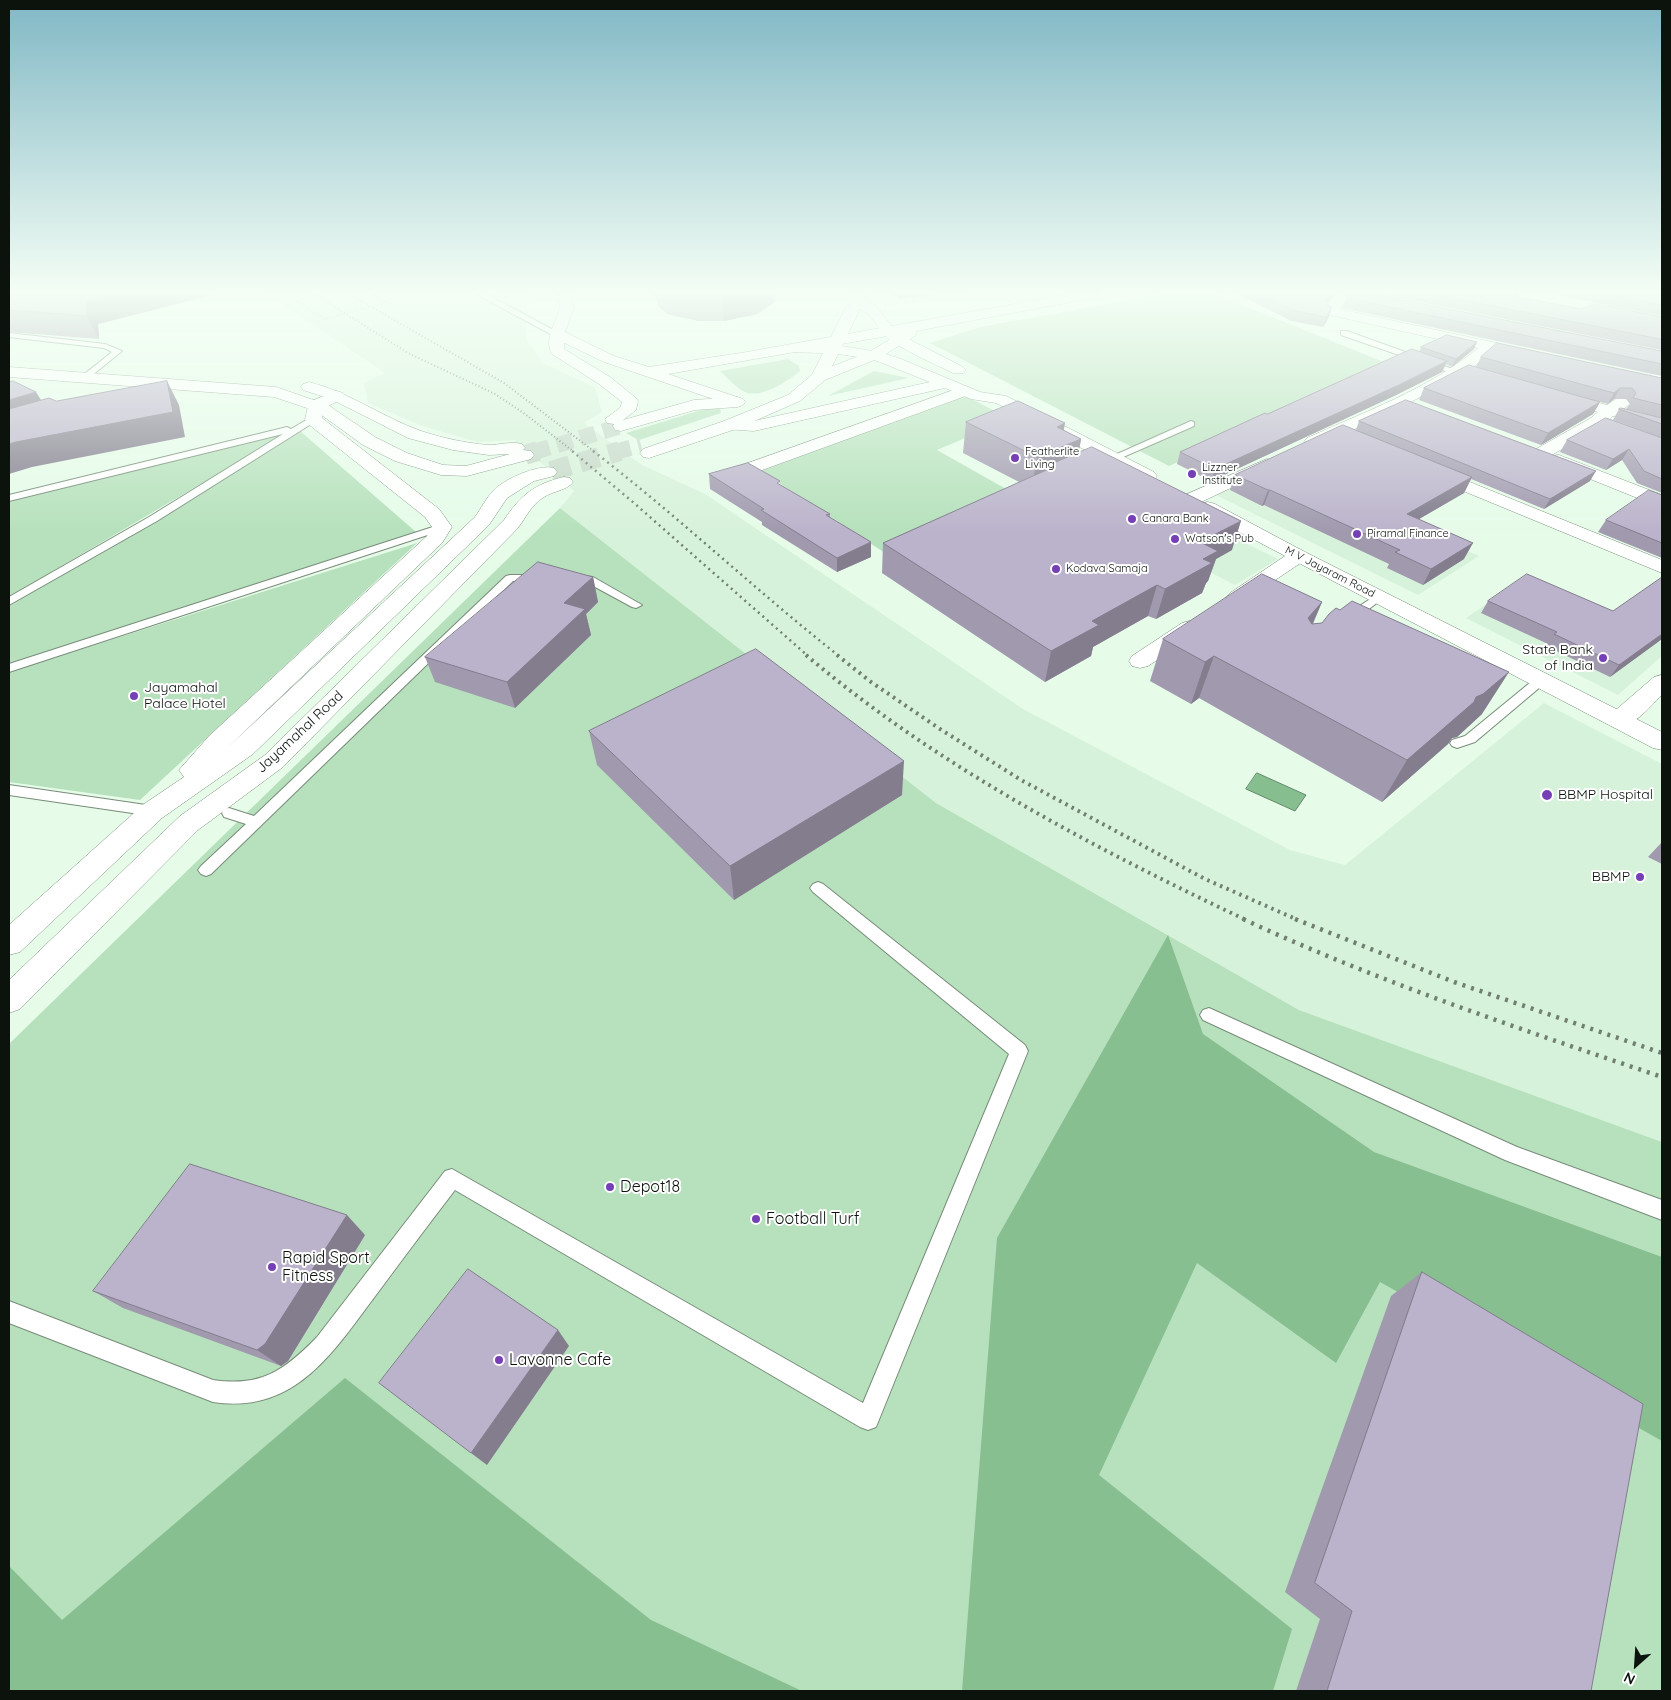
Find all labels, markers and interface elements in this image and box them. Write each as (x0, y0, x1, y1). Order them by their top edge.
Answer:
place label: Featherlite Living (1025, 445, 1079, 471)
marker: Featherlite Living (1009, 452, 1021, 464)
place label: Lizzner Institute (1202, 461, 1242, 487)
marker: Lizzner Institute (1186, 468, 1198, 480)
place label: Canara Bank (1142, 512, 1209, 526)
marker: Canara Bank (1126, 513, 1138, 525)
place label: Piramal Finance (1367, 527, 1449, 541)
marker: Piramal Finance (1351, 528, 1363, 540)
place label: Watson's Pub (1185, 532, 1254, 546)
marker: Watson's Pub (1169, 533, 1181, 545)
street label: M V Jayaram Road (1283, 544, 1377, 600)
place label: Kodava Samaja (1066, 562, 1148, 576)
marker: Kodava Samaja (1050, 563, 1062, 575)
place label: State Bank of India (1522, 642, 1593, 674)
marker: State Bank of India (1597, 652, 1609, 664)
place label: Jayamahal Palace Hotel (144, 680, 226, 712)
street label: Jayamahal Road (253, 688, 347, 776)
marker: Jayamahal Palace Hotel (128, 690, 140, 702)
place label: BBMP Hospital (1558, 787, 1653, 803)
marker: BBMP Hospital (1540, 788, 1554, 802)
place label: BBMP (1592, 869, 1630, 885)
marker: BBMP (1634, 871, 1646, 883)
place label: Depot18 (620, 1177, 680, 1197)
marker: Depot18 (604, 1181, 616, 1193)
place label: Football Turf (766, 1209, 859, 1229)
marker: Football Turf (750, 1213, 762, 1225)
place label: Rapid Sport Fitness (282, 1248, 370, 1286)
marker: Rapid Sport Fitness (266, 1261, 278, 1273)
place label: Lavonne Cafe (509, 1350, 611, 1370)
marker: Lavonne Cafe (493, 1354, 505, 1366)
north arrow (1611, 1640, 1661, 1690)
text: N (1621, 1668, 1638, 1689)

